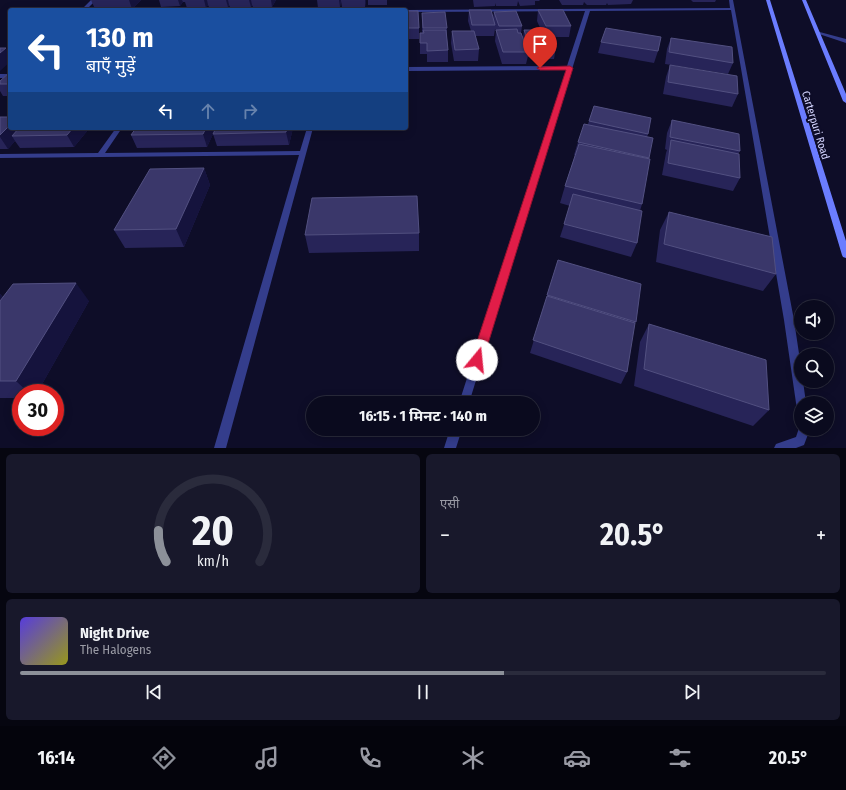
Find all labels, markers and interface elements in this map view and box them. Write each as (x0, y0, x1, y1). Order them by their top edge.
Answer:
text: 130 m (86, 21, 154, 54)
icon: left (20, 24, 72, 76)
pin (523, 27, 557, 68)
icon: arrive (529, 33, 551, 55)
text: बाएँ मुड़ें (86, 55, 136, 77)
street label: Carterpuri Road (799, 89, 832, 161)
icon: left (155, 100, 177, 122)
icon: ahead (197, 100, 219, 122)
icon: right (239, 100, 261, 122)
map controls (794, 300, 834, 436)
button: sound (794, 300, 834, 340)
position arrow (456, 339, 498, 381)
button: search (794, 348, 834, 388)
speed limit sign: 30 (12, 384, 64, 436)
button: layers (794, 396, 834, 436)
text: 16:15 · 1 मिनट · 140 m (359, 407, 487, 425)
text: एसी (440, 496, 459, 511)
text: 20 (191, 505, 234, 555)
text: 20.5° (600, 517, 666, 553)
text: − (440, 522, 450, 549)
text: + (816, 522, 826, 549)
text: km/h (197, 552, 229, 569)
text: Night Drive (80, 624, 149, 642)
text: The Halogens (80, 642, 151, 657)
icon: previous (143, 681, 165, 703)
icon: pause (412, 681, 434, 703)
icon: next (681, 681, 703, 703)
icon: directions (150, 744, 178, 772)
icon: music (253, 744, 281, 772)
icon: phone (356, 744, 384, 772)
icon: climate (459, 744, 487, 772)
icon: car (563, 744, 591, 772)
icon: filters (666, 744, 694, 772)
text: 16:14 (38, 747, 75, 769)
text: 20.5° (769, 747, 808, 769)

